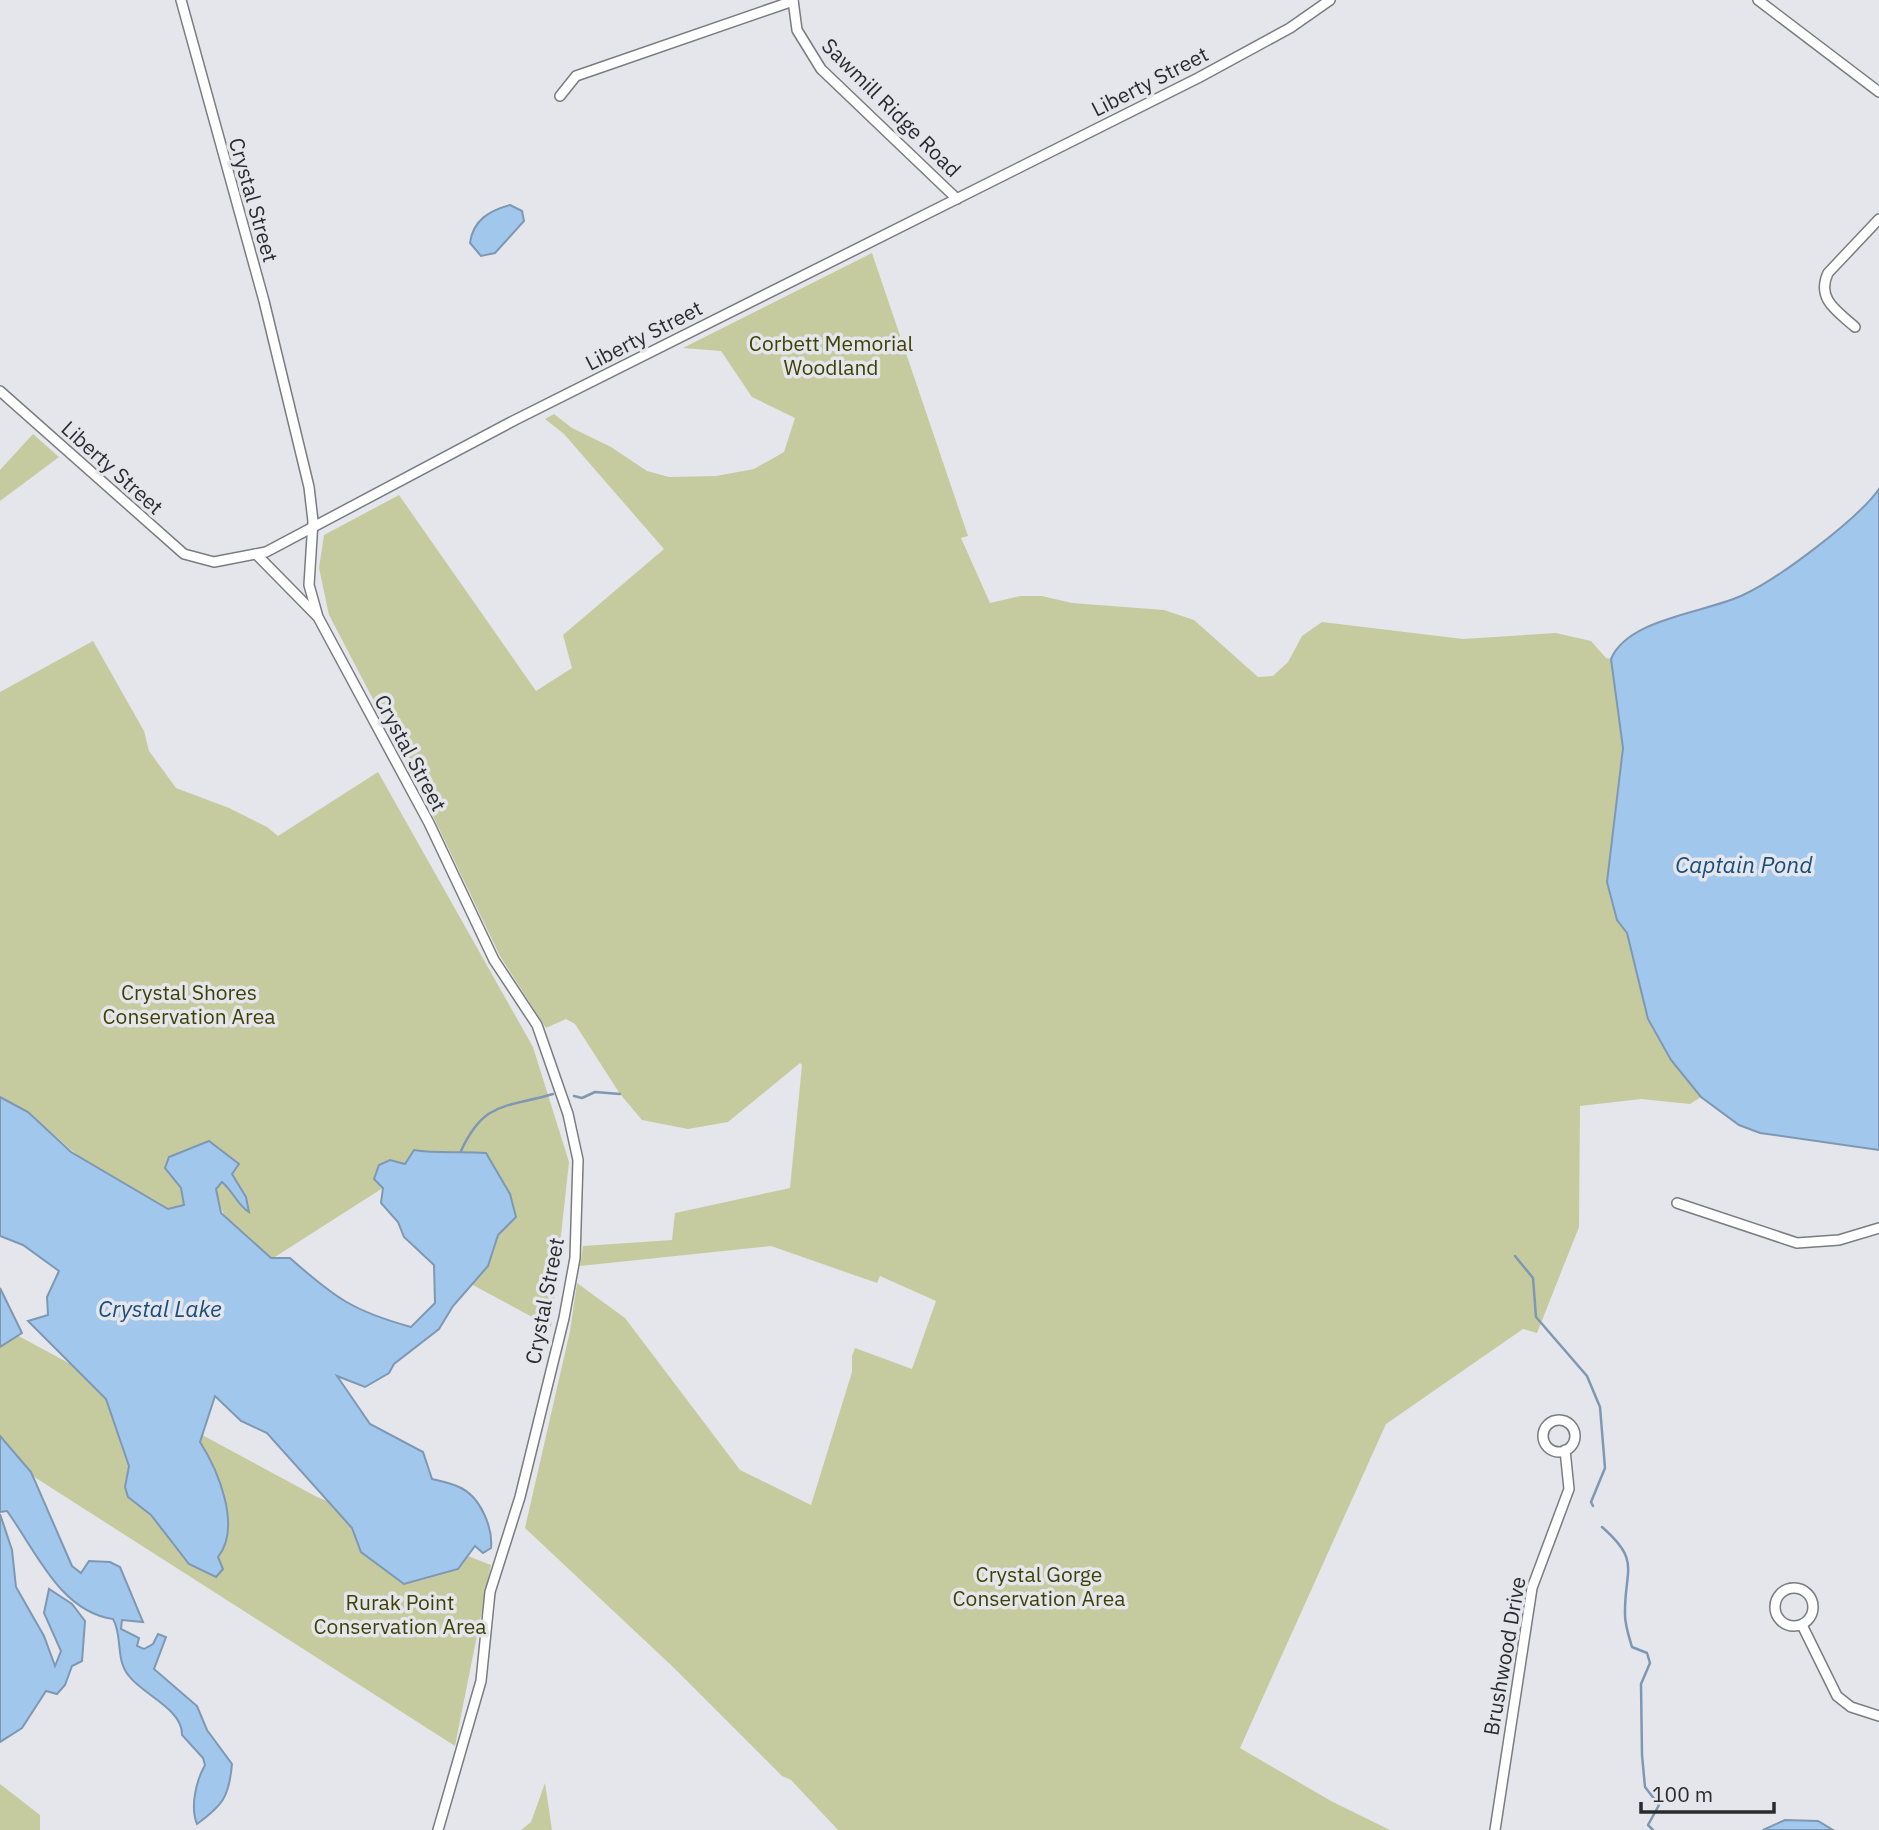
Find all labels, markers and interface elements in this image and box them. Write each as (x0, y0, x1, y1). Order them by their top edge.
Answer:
street label: Sawmill Ridge Road (816, 32, 967, 183)
street label: Liberty Street (1086, 40, 1213, 123)
street label: Crystal Street (223, 134, 285, 265)
street label: Liberty Street (580, 294, 707, 377)
park label: Corbett Memorial Woodland (749, 329, 913, 381)
street label: Liberty Street (56, 414, 169, 520)
street label: Crystal Street (368, 689, 453, 816)
water label: Captain Pond (1675, 849, 1813, 879)
park label: Crystal Shores Conservation Area (103, 978, 275, 1030)
street label: Crystal Street (518, 1235, 570, 1366)
water label: Crystal Lake (98, 1293, 222, 1323)
park label: Crystal Gorge Conservation Area (953, 1560, 1125, 1612)
street label: Brushwood Drive (1476, 1574, 1532, 1737)
park label: Rurak Point Conservation Area (314, 1588, 486, 1640)
scale bar (1641, 1770, 1774, 1814)
text: 100 m (1652, 1780, 1713, 1808)

